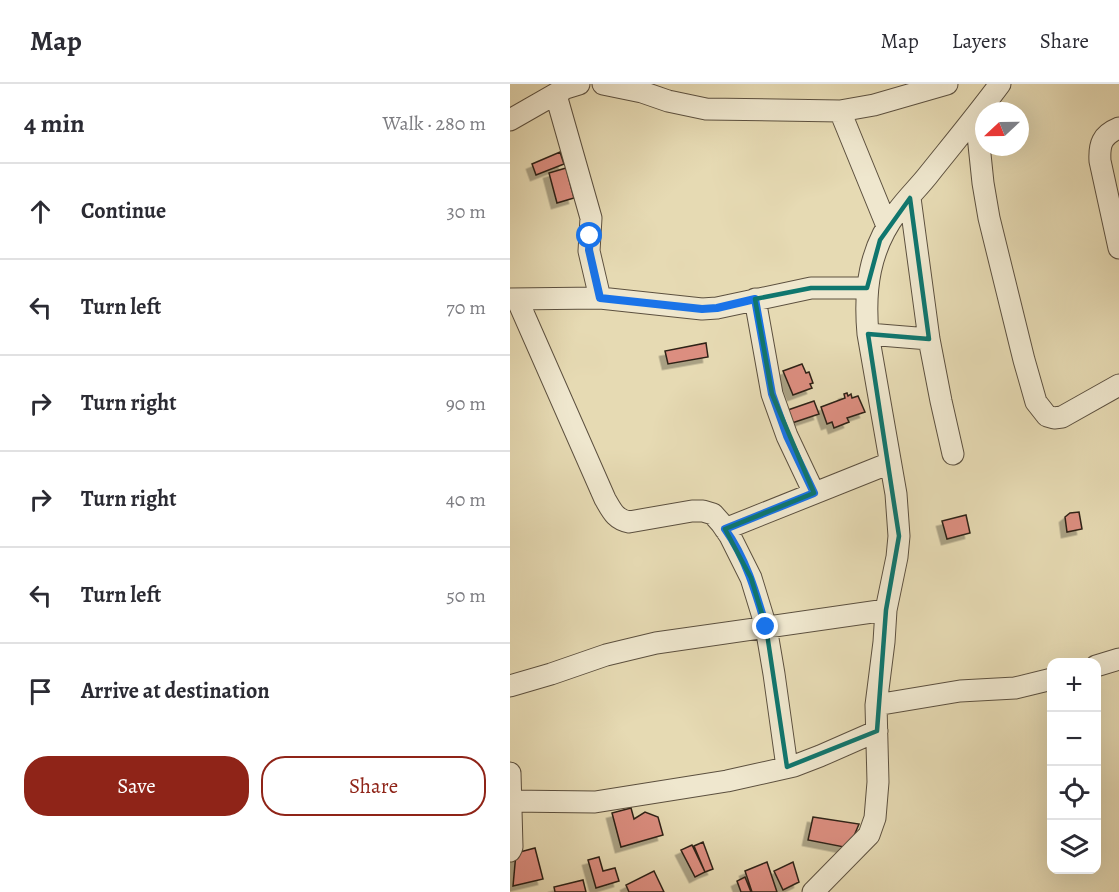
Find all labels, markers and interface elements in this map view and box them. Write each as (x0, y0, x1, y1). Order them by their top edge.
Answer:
text: Map (30, 22, 82, 60)
text: Map (880, 27, 919, 55)
text: Layers (952, 27, 1007, 55)
text: Share (1040, 27, 1089, 55)
north arrow (975, 102, 1029, 156)
text: 4 min (24, 106, 85, 141)
text: Walk · 280 m (382, 110, 486, 137)
icon: ahead (24, 195, 57, 228)
text: Continue (81, 196, 166, 226)
text: 30 m (446, 198, 486, 225)
route start (576, 222, 602, 248)
icon: left (24, 291, 57, 324)
text: Turn left (81, 292, 161, 322)
text: 70 m (446, 294, 486, 321)
icon: right (24, 387, 57, 420)
text: Turn right (81, 388, 177, 418)
text: 90 m (446, 390, 486, 417)
icon: right (24, 483, 57, 516)
text: Turn right (81, 484, 177, 514)
text: 40 m (446, 486, 486, 513)
icon: left (24, 579, 57, 612)
text: Turn left (81, 580, 161, 610)
text: 50 m (446, 582, 486, 609)
route end (752, 613, 778, 639)
map controls (1047, 658, 1101, 874)
button: + (1047, 658, 1101, 712)
icon: arrive (24, 675, 57, 708)
text: Arrive at destination (81, 676, 270, 706)
button: − (1047, 712, 1101, 766)
button: Save (24, 756, 249, 816)
button: Share (261, 756, 486, 816)
button: locate (1047, 766, 1101, 820)
button: layers (1047, 820, 1101, 874)

